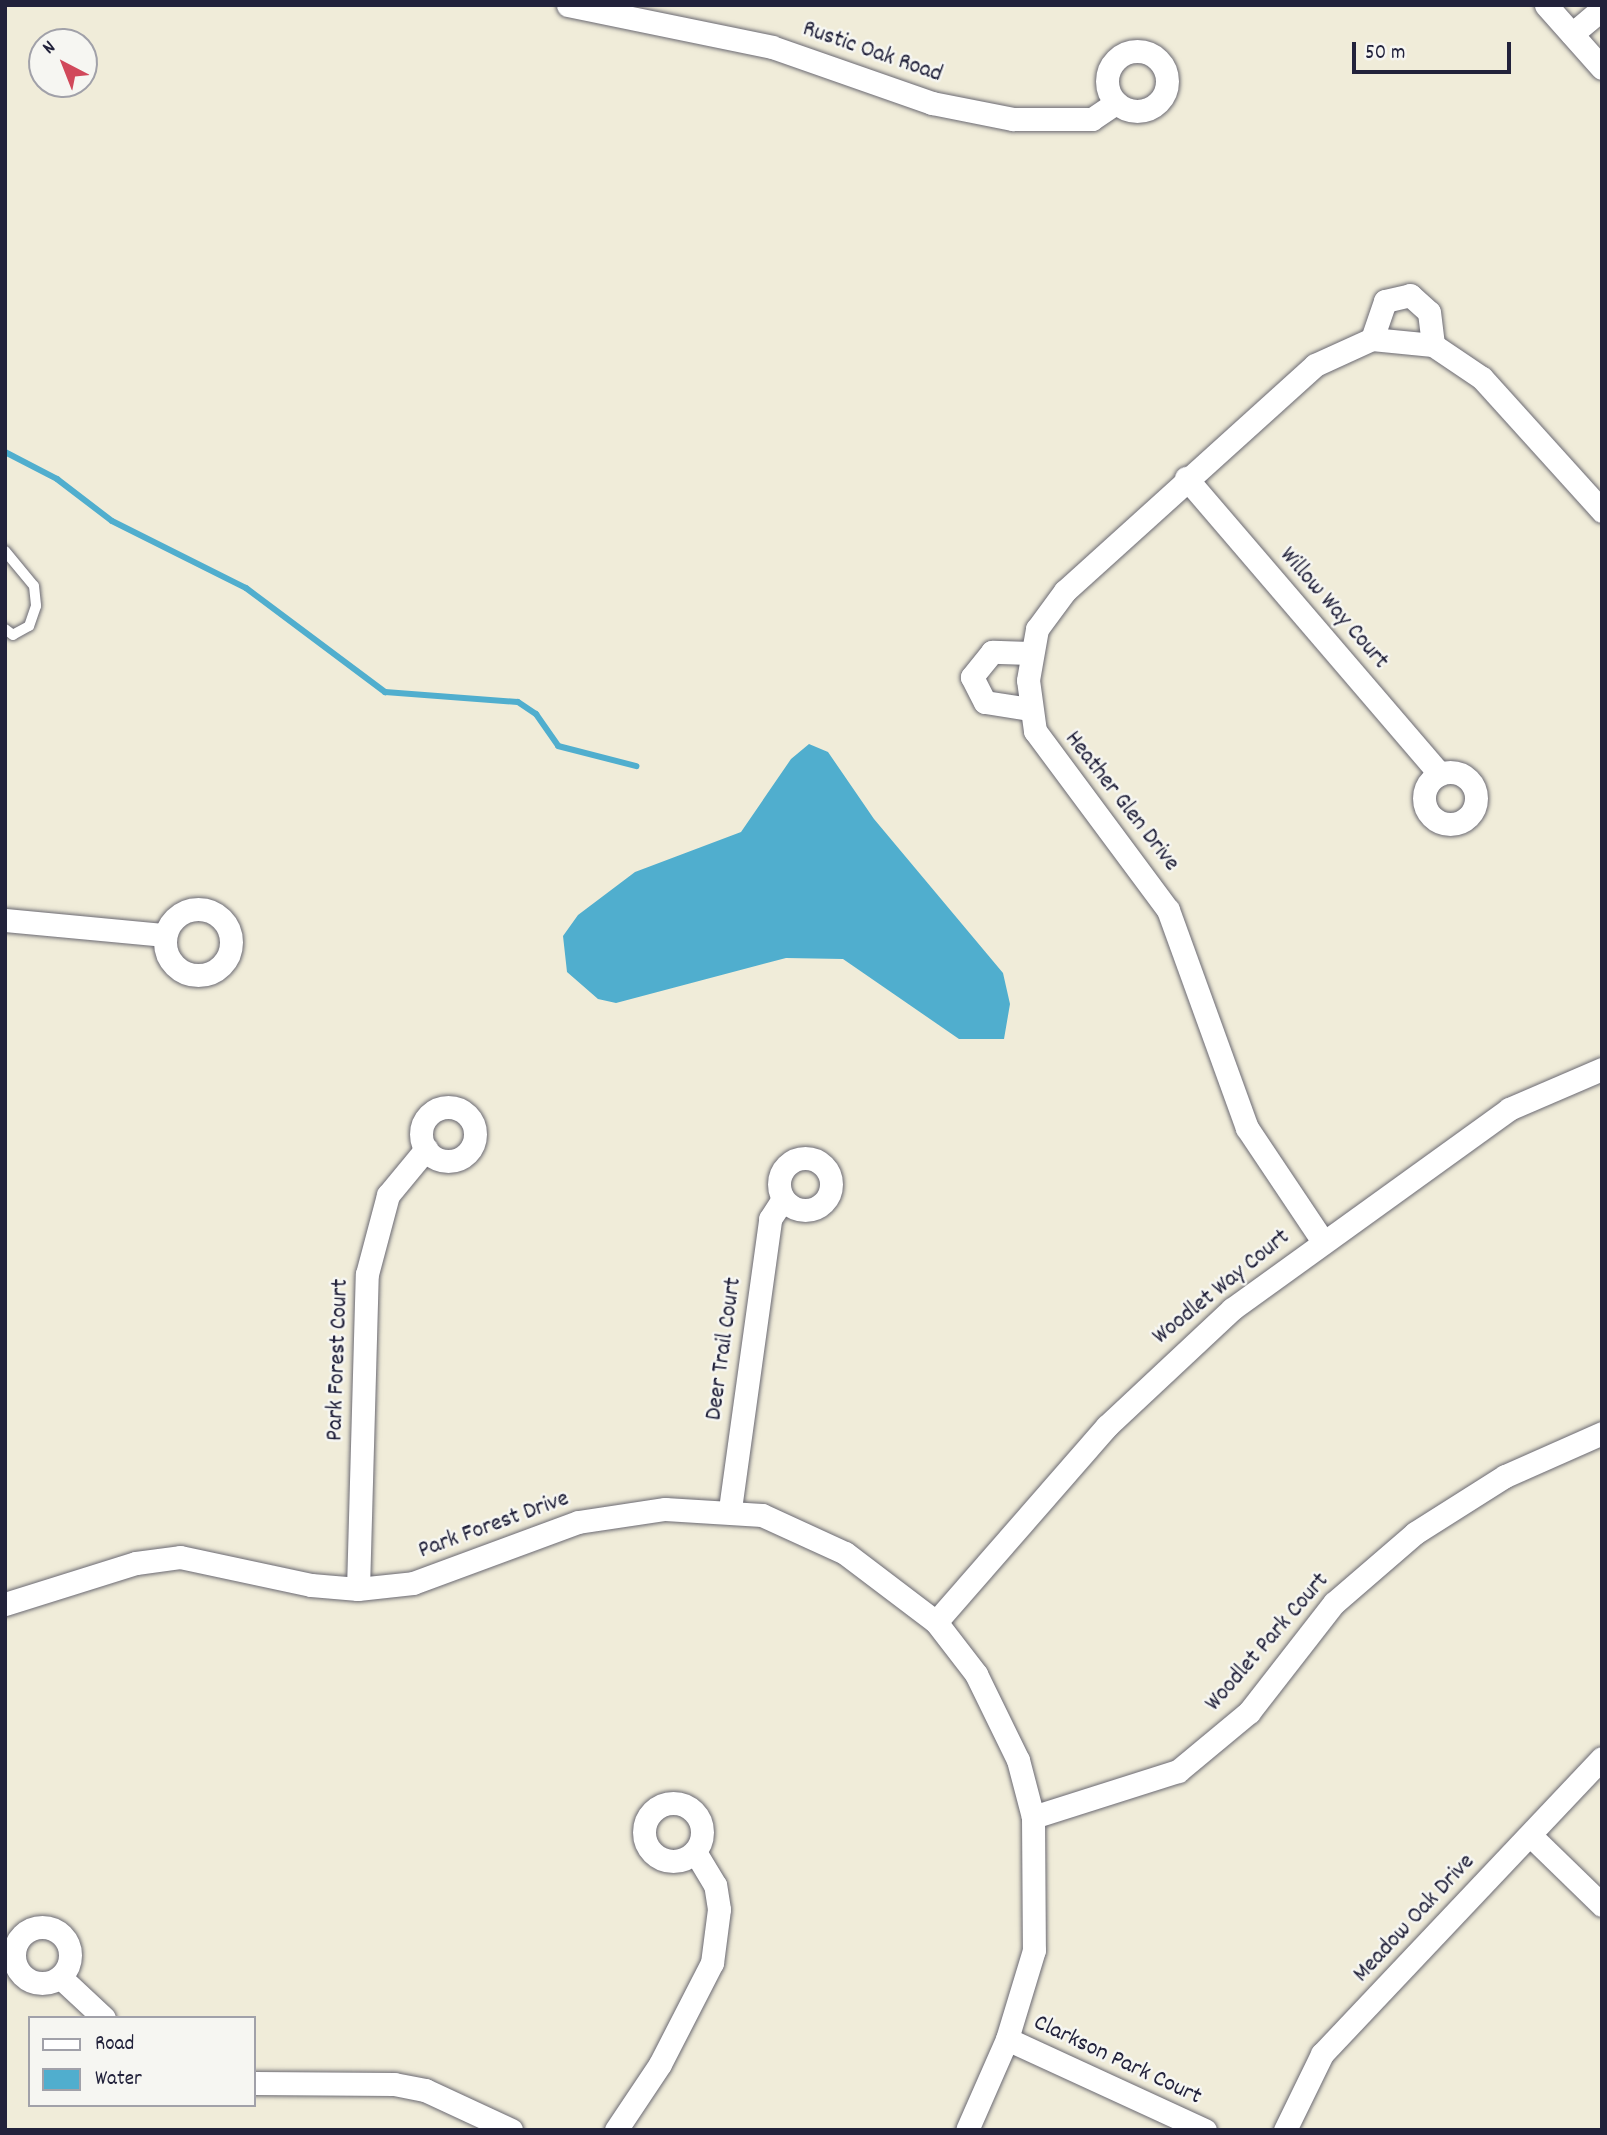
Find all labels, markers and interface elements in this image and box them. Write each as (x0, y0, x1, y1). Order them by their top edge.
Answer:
street label: Rustic Oak Road (798, 16, 946, 90)
north arrow (28, 28, 98, 98)
scale bar (1355, 28, 1514, 72)
text: N (37, 35, 62, 62)
text: 50 m (1365, 39, 1405, 69)
street label: Willow Way Court (1272, 542, 1394, 676)
street label: Heather Glen Drive (1057, 726, 1185, 878)
street label: Woodlet Way Court (1148, 1224, 1296, 1352)
street label: Deer Trail Court (701, 1276, 749, 1422)
street label: Park Forest Court (322, 1278, 356, 1442)
street label: Park Forest Drive (415, 1485, 573, 1567)
street label: Woodlet Park Court (1200, 1568, 1336, 1718)
street label: Meadow Oak Drive (1348, 1849, 1482, 1989)
street label: Clarkson Park Court (1028, 2009, 1206, 2113)
legend (28, 2016, 256, 2107)
text: Road (95, 2030, 134, 2060)
text: Water (95, 2065, 142, 2095)

